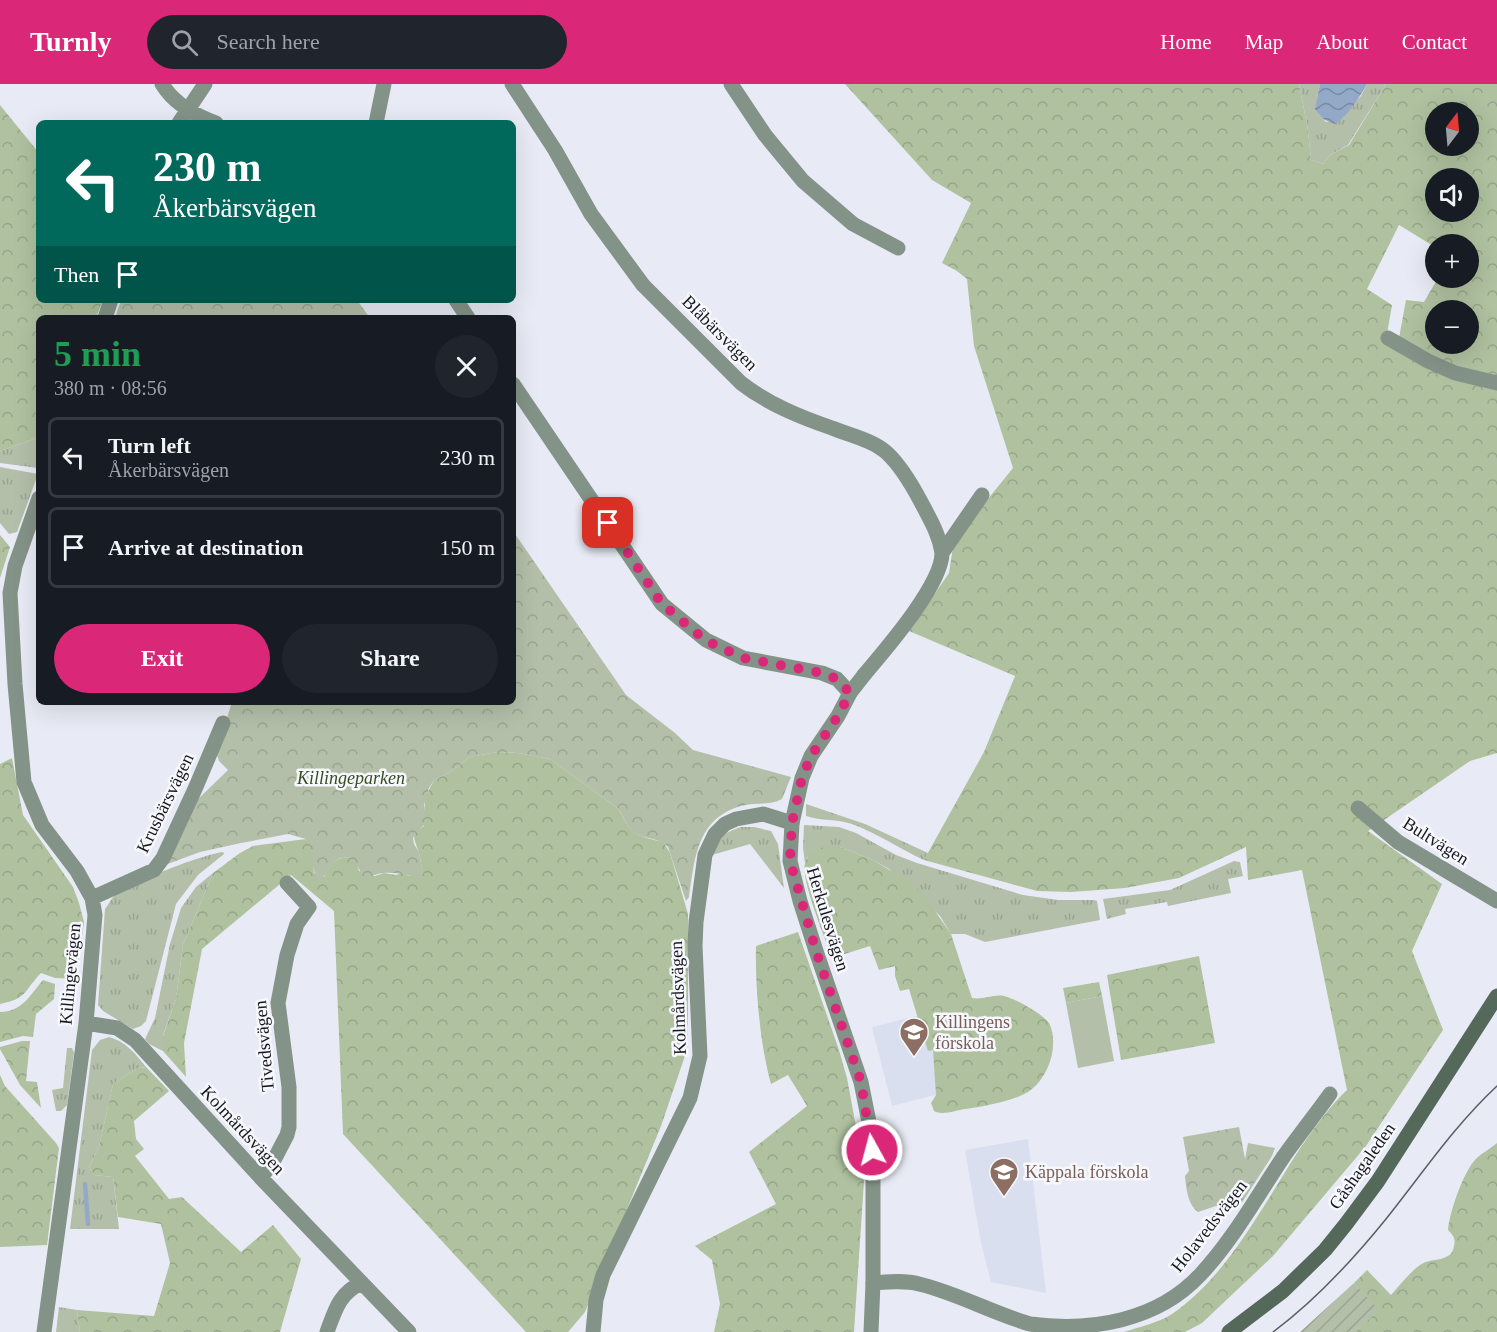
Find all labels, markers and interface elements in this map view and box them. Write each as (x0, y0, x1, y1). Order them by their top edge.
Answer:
search box (147, 15, 567, 69)
text: Turnly (30, 26, 111, 57)
icon: search (168, 26, 201, 59)
text: Search here (216, 29, 320, 54)
text: Home (1160, 30, 1212, 54)
text: Map (1245, 30, 1283, 54)
text: About (1316, 30, 1369, 54)
text: Contact (1402, 30, 1467, 54)
north arrow (1425, 102, 1479, 156)
map controls (1425, 102, 1479, 354)
icon: left (54, 144, 132, 222)
text: 230 m (153, 144, 262, 190)
button: sound (1425, 168, 1479, 222)
text: Åkerbärsvägen (153, 193, 316, 223)
button: + (1425, 234, 1479, 288)
icon: arrive (111, 258, 144, 291)
text: Then (54, 262, 99, 287)
street label: Blåbärsvägen (678, 291, 762, 375)
button: − (1425, 300, 1479, 354)
text: 5 min (54, 334, 141, 374)
button: close (435, 335, 498, 398)
text: 380 m · 08:56 (54, 377, 167, 399)
text: Turn left (108, 433, 191, 458)
icon: left (57, 441, 90, 474)
text: 230 m (439, 445, 495, 470)
text: Åkerbärsvägen (108, 459, 229, 481)
pin (582, 497, 633, 548)
icon: arrive (591, 506, 624, 539)
icon: arrive (57, 531, 90, 564)
text: Arrive at destination (108, 535, 304, 560)
text: 150 m (439, 535, 495, 560)
button: Exit (54, 624, 270, 693)
button: Share (282, 624, 498, 693)
street label: Krusbärsvägen (132, 750, 198, 856)
park label: Killingeparken (296, 768, 405, 788)
street label: Bultvägen (1399, 813, 1473, 869)
street label: Herkulesvägen (803, 864, 853, 974)
street label: Killingevägen (56, 922, 84, 1026)
street label: Kolmårdsvägen (666, 941, 690, 1055)
street label: Tivedsvägen (250, 1000, 278, 1092)
place label: Killingens förskola (935, 1012, 1010, 1053)
school or university icon: Killingens förskola (898, 1016, 930, 1058)
street label: Kolmårdsvägen (197, 1082, 289, 1178)
position arrow (840, 1118, 904, 1182)
street label: Gåshagaleden (1325, 1119, 1399, 1213)
school or university icon: Käppala förskola (988, 1156, 1020, 1198)
place label: Käppala förskola (1025, 1162, 1148, 1182)
street label: Holavedsvägen (1167, 1176, 1251, 1276)

